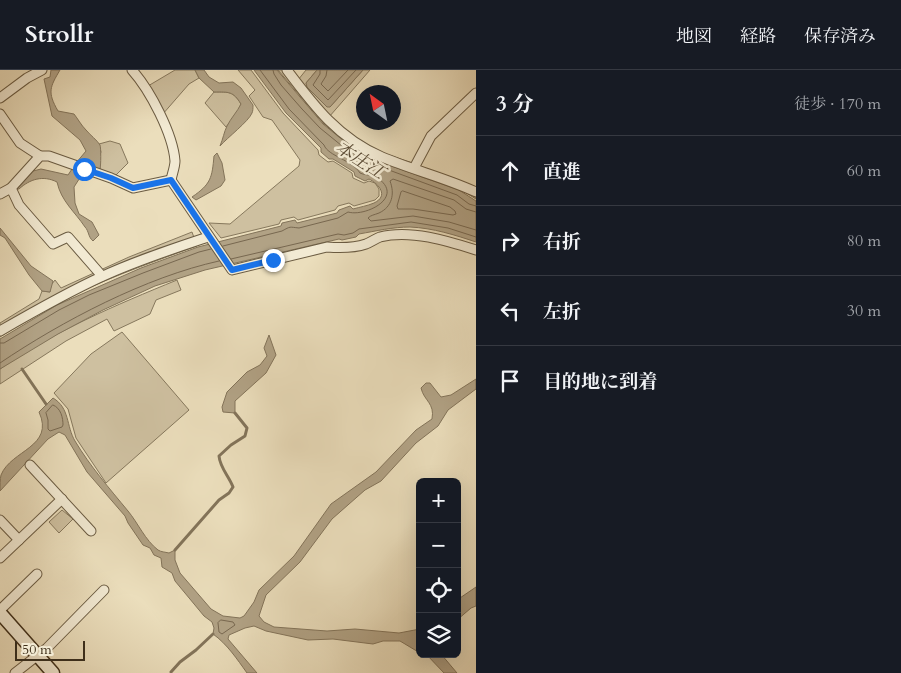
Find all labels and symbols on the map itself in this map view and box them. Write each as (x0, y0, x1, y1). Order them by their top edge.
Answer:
north arrow (356, 85, 401, 130)
water label: 本庄江 (331, 135, 392, 187)
route start (73, 158, 96, 181)
route end (262, 249, 285, 272)
scale bar (15, 638, 85, 661)

